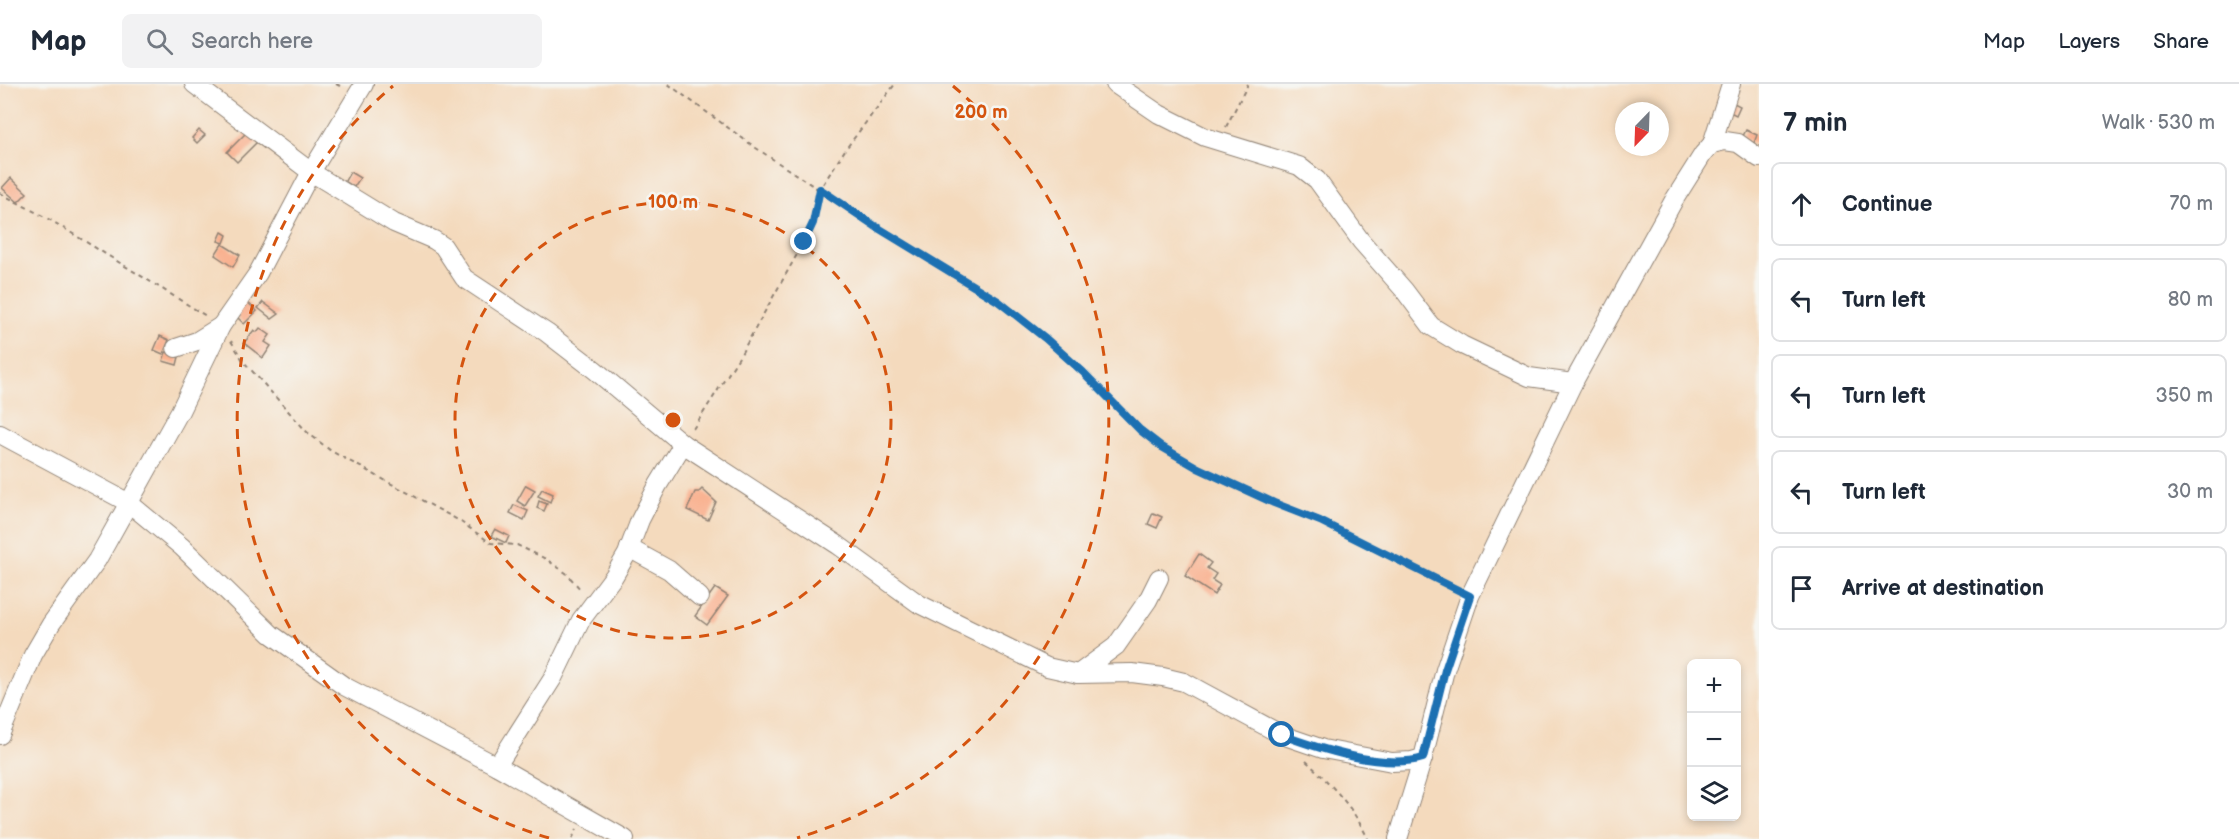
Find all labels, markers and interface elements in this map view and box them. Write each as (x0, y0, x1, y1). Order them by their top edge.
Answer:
search box (122, 14, 542, 68)
text: Map (30, 25, 86, 58)
icon: search (143, 25, 176, 58)
text: Search here (191, 28, 313, 55)
text: Map (1983, 29, 2025, 54)
text: Layers (2058, 29, 2120, 54)
text: Share (2153, 29, 2209, 54)
text: 200 m (954, 102, 1008, 123)
north arrow (1615, 102, 1669, 156)
text: 7 min (1783, 108, 1847, 139)
text: Walk · 530 m (2102, 111, 2215, 135)
icon: ahead (1785, 188, 1818, 221)
text: Continue (1842, 191, 1932, 218)
text: 100 m (648, 192, 698, 213)
text: 70 m (2169, 192, 2213, 216)
route end (790, 228, 816, 254)
icon: left (1785, 284, 1818, 317)
text: Turn left (1842, 287, 1926, 314)
text: 80 m (2168, 288, 2213, 312)
icon: left (1785, 380, 1818, 413)
text: Turn left (1842, 383, 1926, 410)
text: 350 m (2156, 384, 2213, 408)
centre of rings (663, 410, 683, 430)
icon: left (1785, 476, 1818, 509)
text: Turn left (1842, 479, 1926, 506)
text: 30 m (2167, 480, 2213, 504)
icon: arrive (1785, 572, 1818, 605)
text: Arrive at destination (1842, 575, 2044, 602)
map controls (1687, 659, 1741, 821)
button: + (1687, 659, 1741, 713)
button: − (1687, 713, 1741, 767)
route start (1268, 721, 1294, 747)
button: layers (1687, 767, 1741, 821)

